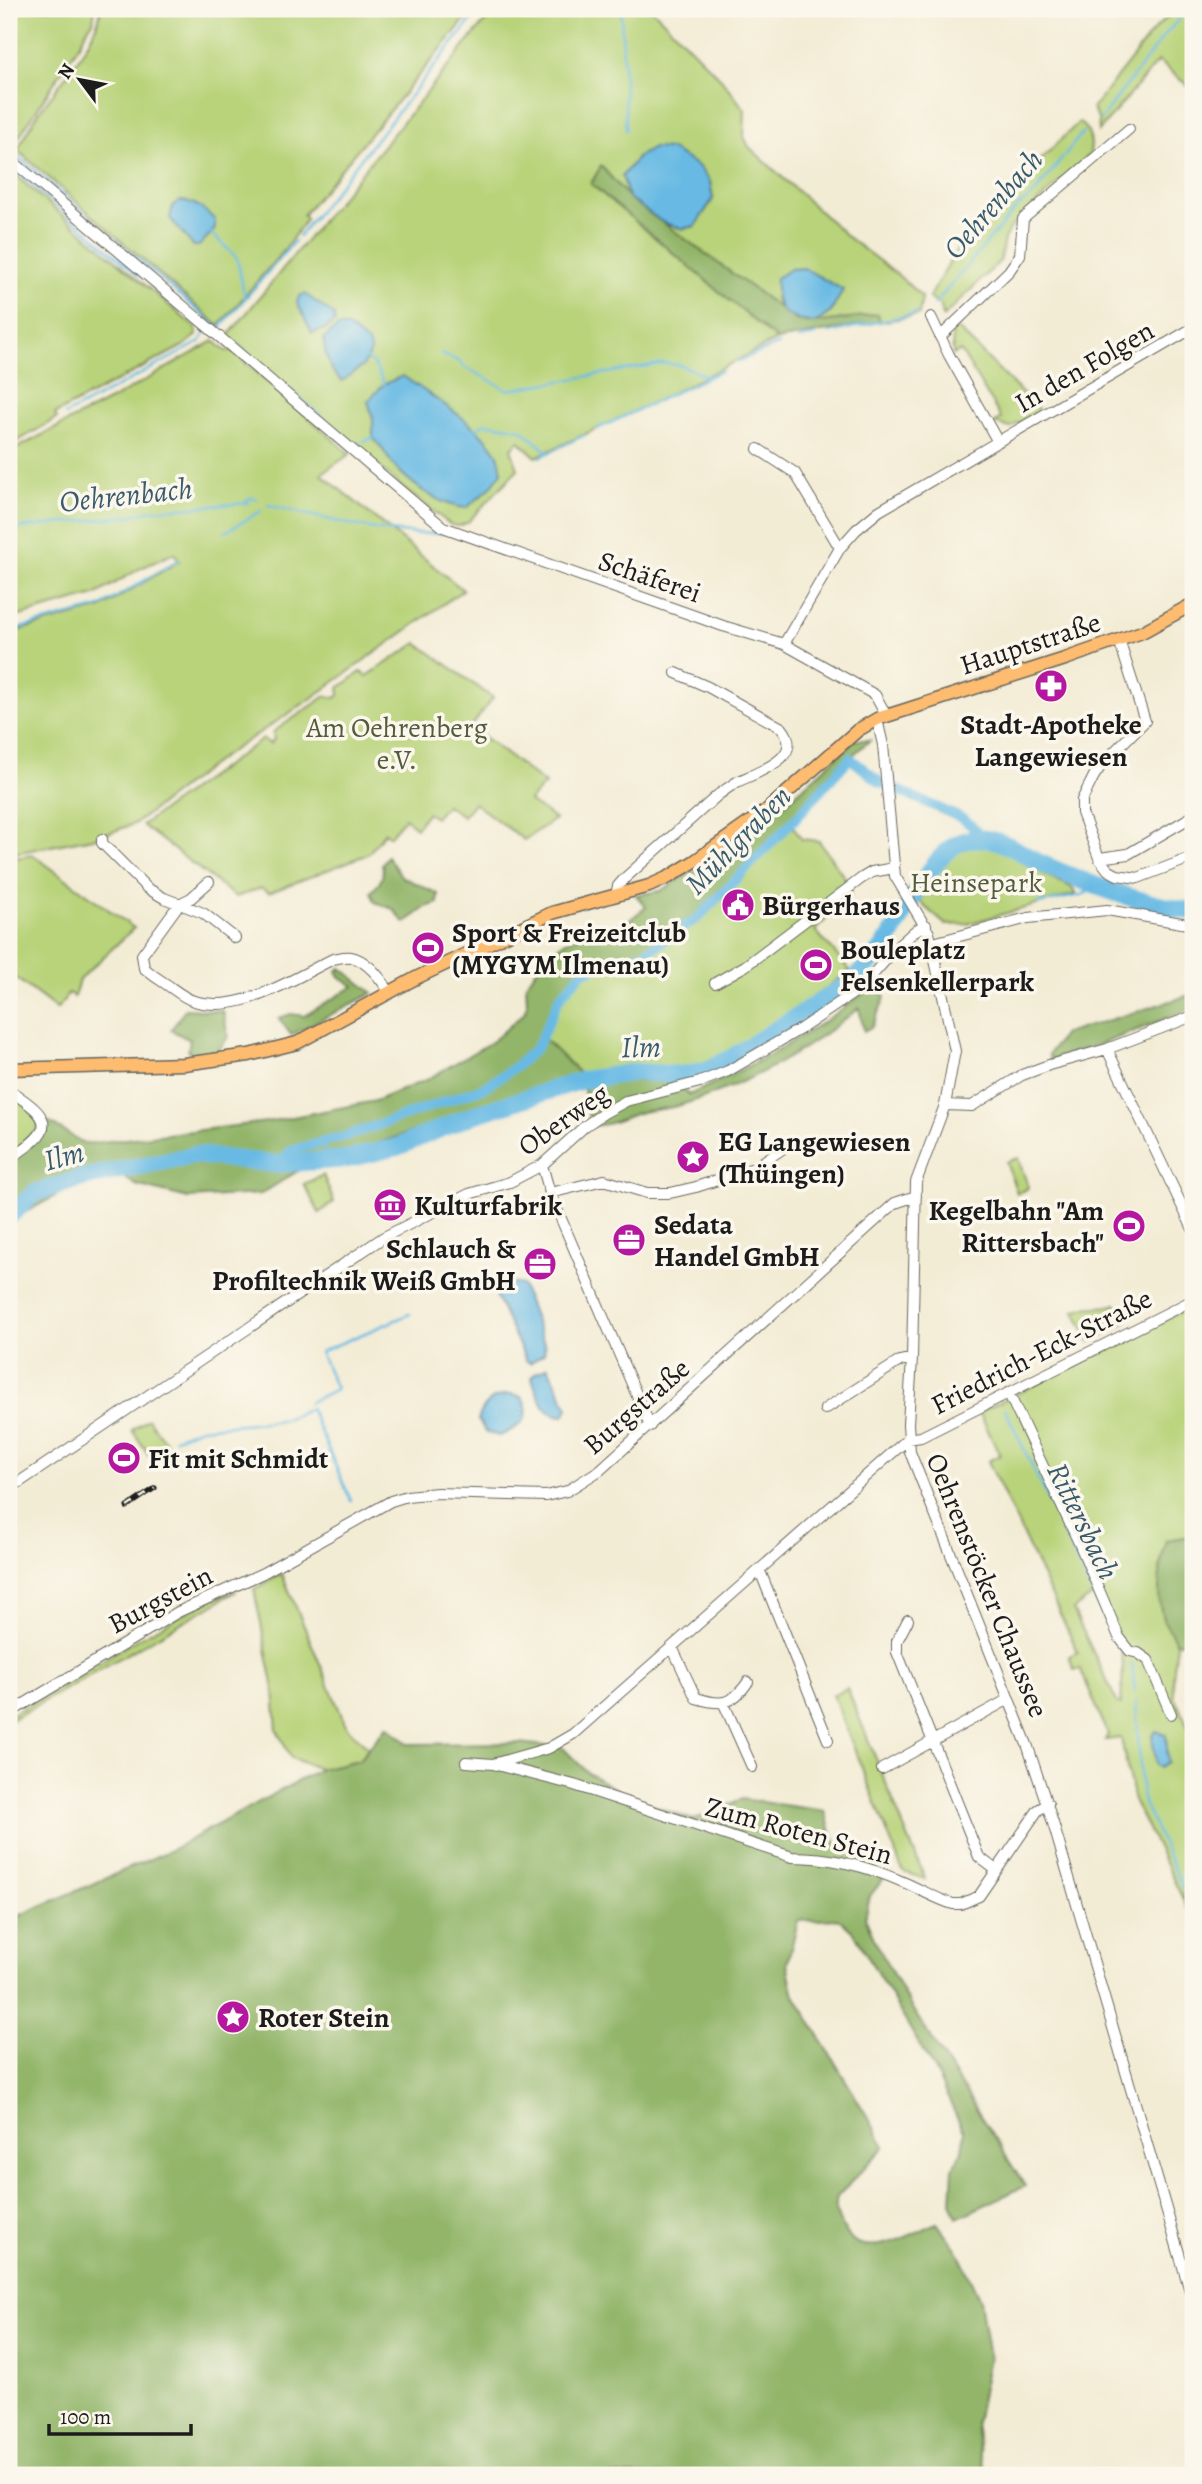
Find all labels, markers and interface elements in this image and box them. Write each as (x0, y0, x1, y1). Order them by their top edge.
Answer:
north arrow (46, 46, 116, 116)
text: N (52, 59, 81, 84)
water label: Oehrenbach (934, 140, 1052, 268)
street label: In den Folgen (1008, 312, 1161, 422)
water label: Oehrenbach (57, 468, 195, 522)
street label: Schäferei (593, 542, 706, 612)
street label: Hauptstraße (955, 603, 1106, 685)
pharmacy icon: Stadt-Apotheke Langewiesen (1032, 667, 1070, 705)
place label: Stadt-Apotheke Langewiesen (960, 706, 1142, 776)
park label: Am Oehrenberg e.V. (305, 709, 488, 779)
water label: Mühlgraben (676, 777, 800, 903)
park label: Heinsepark (910, 864, 1042, 902)
public building icon: Bürgerhaus (719, 886, 757, 924)
place label: Bürgerhaus (762, 887, 900, 925)
place label: Sport & Freizeitclub (MYGYM Ilmenau) (452, 914, 686, 984)
sports icon: Sport & Freizeitclub (MYGYM Ilmenau) (409, 929, 447, 967)
place label: Bouleplatz Felsenkellerpark (840, 931, 1035, 1001)
sports icon: Bouleplatz Felsenkellerpark (797, 946, 835, 984)
water label: Ilm (621, 1027, 661, 1067)
street label: Oberweg (511, 1075, 617, 1165)
place label: EG Langewiesen (Thüingen) (718, 1123, 911, 1193)
water label: Ilm (40, 1132, 88, 1180)
place icon: EG Langewiesen (Thüingen) (674, 1138, 712, 1176)
museum icon: Kulturfabrik (371, 1186, 409, 1224)
place label: Kulturfabrik (414, 1187, 562, 1225)
place label: Kegelbahn "Am Rittersbach" (929, 1192, 1104, 1262)
place label: Sedata Handel GmbH (654, 1206, 820, 1276)
sports icon: Kegelbahn "Am Rittersbach" (1110, 1207, 1148, 1245)
office icon: Sedata Handel GmbH (610, 1221, 648, 1259)
place label: Schlauch & Profiltechnik Weiß GmbH (212, 1230, 517, 1300)
office icon: Schlauch & Profiltechnik Weiß GmbH (521, 1245, 559, 1283)
street label: Friedrich-Eck-Straße (924, 1280, 1158, 1424)
street label: Burgstraße (575, 1350, 698, 1464)
sports icon: Fit mit Schmidt (105, 1439, 143, 1477)
place label: Fit mit Schmidt (148, 1440, 328, 1478)
street label: Oehrenstöcker Chaussee (917, 1448, 1058, 1723)
water label: Rittersbach (1037, 1456, 1129, 1586)
street label: Burgstein (102, 1557, 219, 1643)
street label: Zum Roten Stein (701, 1788, 897, 1874)
place icon: Roter Stein (214, 1998, 252, 2036)
place label: Roter Stein (258, 1999, 390, 2037)
scale bar (49, 2393, 191, 2437)
text: 100 m (60, 2403, 111, 2431)

